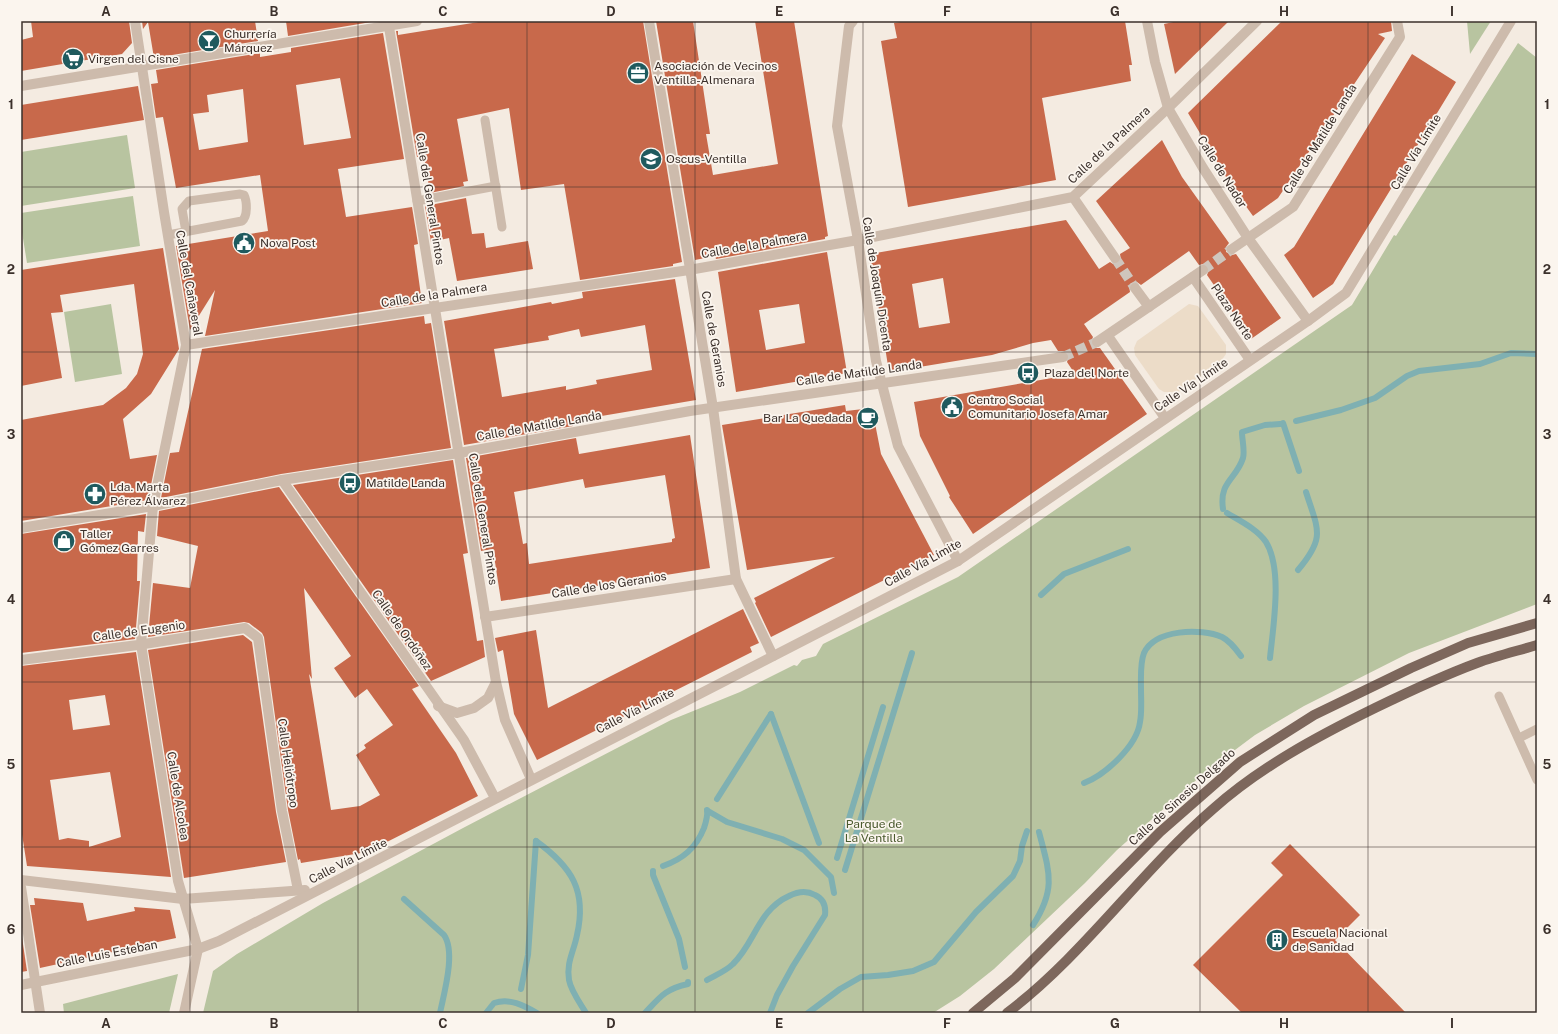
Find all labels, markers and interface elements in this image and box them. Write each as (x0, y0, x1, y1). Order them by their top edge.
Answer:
text: A (101, 4, 111, 19)
text: B (270, 4, 279, 19)
text: C (438, 4, 448, 19)
text: D (606, 4, 616, 19)
text: E (775, 4, 783, 19)
text: F (943, 4, 951, 19)
text: G (1110, 4, 1120, 19)
text: H (1279, 4, 1289, 19)
text: I (1450, 4, 1454, 19)
place label: Churrería Márquez (224, 27, 277, 55)
bar icon: Churrería Márquez (196, 28, 222, 54)
supermarket icon: Virgen del Cisne (60, 46, 86, 72)
place label: Virgen del Cisne (88, 52, 179, 66)
place label: Asociación de Vecinos Ventilla-Almenara (654, 59, 777, 87)
office icon: Asociación de Vecinos Ventilla-Almenara (625, 60, 651, 86)
street label: Calle de Matilde Landa (1280, 82, 1360, 196)
text: 1 (8, 97, 14, 112)
text: 1 (1544, 97, 1550, 112)
street label: Calle de la Palmera (1065, 103, 1153, 187)
street label: Calle Vía Límite (1388, 111, 1444, 192)
street label: Calle del General Pintos (413, 132, 447, 266)
street label: Calle de Nador (1194, 133, 1250, 211)
school or university icon: Oscus-Ventilla (638, 146, 664, 172)
place label: Oscus-Ventilla (666, 152, 747, 166)
street label: Calle de Joaquín Dicenta (859, 216, 895, 352)
street label: Calle del Cañaveral (173, 229, 205, 337)
street label: Calle de la Palmera (700, 229, 808, 261)
public building icon: Nova Post (231, 230, 257, 256)
place label: Nova Post (260, 236, 316, 250)
text: 2 (7, 262, 15, 277)
text: 2 (1543, 262, 1551, 277)
street label: Calle de la Palmera (380, 280, 488, 310)
street label: Plaza Norte (1208, 281, 1256, 343)
street label: Calle de Geranios (699, 290, 729, 388)
street label: Calle Vía Límite (1151, 355, 1231, 415)
street label: Calle de Matilde Landa (795, 357, 923, 389)
bus stop icon: Plaza del Norte (1015, 360, 1041, 386)
place label: Plaza del Norte (1044, 366, 1129, 380)
place label: Centro Social Comunitario Josefa Amar (968, 393, 1108, 421)
public building icon: Centro Social Comunitario Josefa Amar (939, 394, 965, 420)
cafe icon: Bar La Quedada (855, 405, 881, 431)
street label: Calle de Matilde Landa (475, 408, 603, 444)
place label: Bar La Quedada (763, 411, 852, 425)
text: 3 (7, 427, 16, 442)
text: 3 (1543, 427, 1552, 442)
street label: Calle del General Pintos (466, 452, 500, 586)
bus stop icon: Matilde Landa (337, 470, 363, 496)
place label: Matilde Landa (366, 476, 445, 490)
place label: Lda. Marta Pérez Álvarez (110, 480, 186, 508)
pharmacy icon: Lda. Marta Pérez Álvarez (82, 481, 108, 507)
place label: Taller Gómez Garres (80, 527, 159, 555)
shop icon: Taller Gómez Garres (51, 528, 77, 554)
street label: Calle Vía Límite (882, 536, 964, 590)
street label: Calle de los Geranios (550, 569, 668, 601)
street label: Calle de Ordóñez (369, 587, 435, 673)
text: 4 (7, 592, 16, 607)
text: 4 (1543, 592, 1552, 607)
street label: Calle de Eugenio (92, 618, 186, 644)
street label: Calle Vía Límite (594, 685, 677, 737)
street label: Calle Heliótropo (275, 717, 301, 809)
street label: Calle de Sinesio Delgado (1126, 745, 1238, 848)
street label: Calle de Alcolea (164, 751, 192, 841)
text: 5 (7, 757, 16, 772)
text: 5 (1543, 757, 1552, 772)
park label: Parque de La Ventilla (845, 817, 903, 845)
street label: Calle Vía Límite (307, 835, 390, 887)
text: 6 (7, 922, 16, 937)
text: 6 (1543, 922, 1552, 937)
place label: Escuela Nacional de Sanidad (1292, 926, 1388, 954)
building icon: Escuela Nacional de Sanidad (1264, 927, 1290, 953)
street label: Calle Luis Esteban (55, 937, 159, 971)
text: A (101, 1016, 111, 1031)
text: B (270, 1016, 279, 1031)
text: C (438, 1016, 448, 1031)
text: D (606, 1016, 616, 1031)
text: E (775, 1016, 783, 1031)
text: F (943, 1016, 951, 1031)
text: G (1110, 1016, 1120, 1031)
text: H (1279, 1016, 1289, 1031)
text: I (1450, 1016, 1454, 1031)

